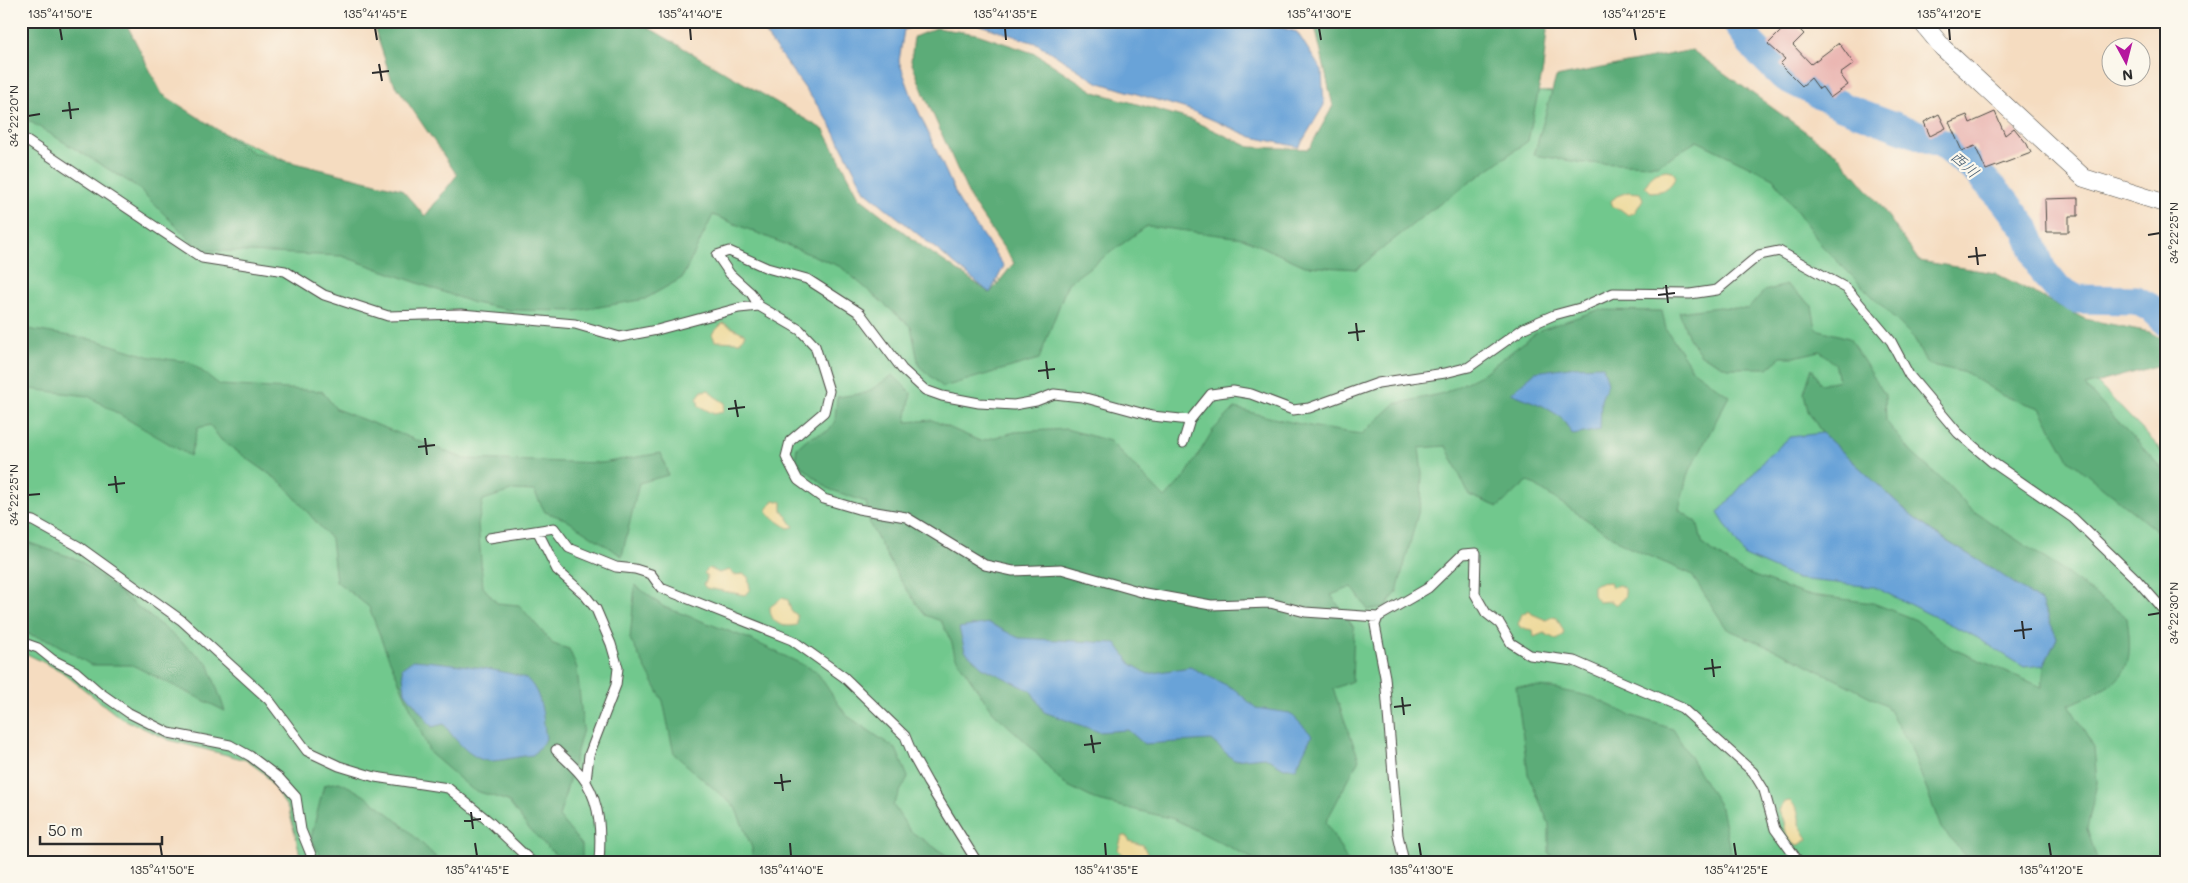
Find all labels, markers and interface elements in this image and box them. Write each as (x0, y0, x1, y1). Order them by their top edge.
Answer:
text: 135°41'50"E (28, 5, 92, 21)
text: 135°41'45"E (343, 5, 407, 21)
text: 135°41'40"E (658, 5, 722, 21)
text: 135°41'35"E (973, 5, 1037, 21)
text: 135°41'30"E (1287, 5, 1351, 21)
text: 135°41'25"E (1602, 5, 1666, 21)
text: 135°41'20"E (1917, 5, 1981, 21)
north arrow (2100, 38, 2150, 88)
text: N (2121, 65, 2134, 85)
text: 34°22'20"N (5, 85, 21, 147)
water label: 西川 (1946, 145, 1984, 182)
text: 34°22'25"N (2165, 202, 2181, 264)
text: 34°22'25"N (5, 464, 21, 526)
text: 34°22'30"N (2165, 582, 2181, 644)
scale bar (40, 813, 162, 845)
text: 50 m (48, 820, 83, 840)
text: 135°41'50"E (130, 861, 194, 877)
text: 135°41'45"E (445, 861, 509, 877)
text: 135°41'40"E (759, 861, 823, 877)
text: 135°41'35"E (1074, 861, 1138, 877)
text: 135°41'30"E (1389, 861, 1453, 877)
text: 135°41'25"E (1704, 861, 1768, 877)
text: 135°41'20"E (2019, 861, 2083, 877)

